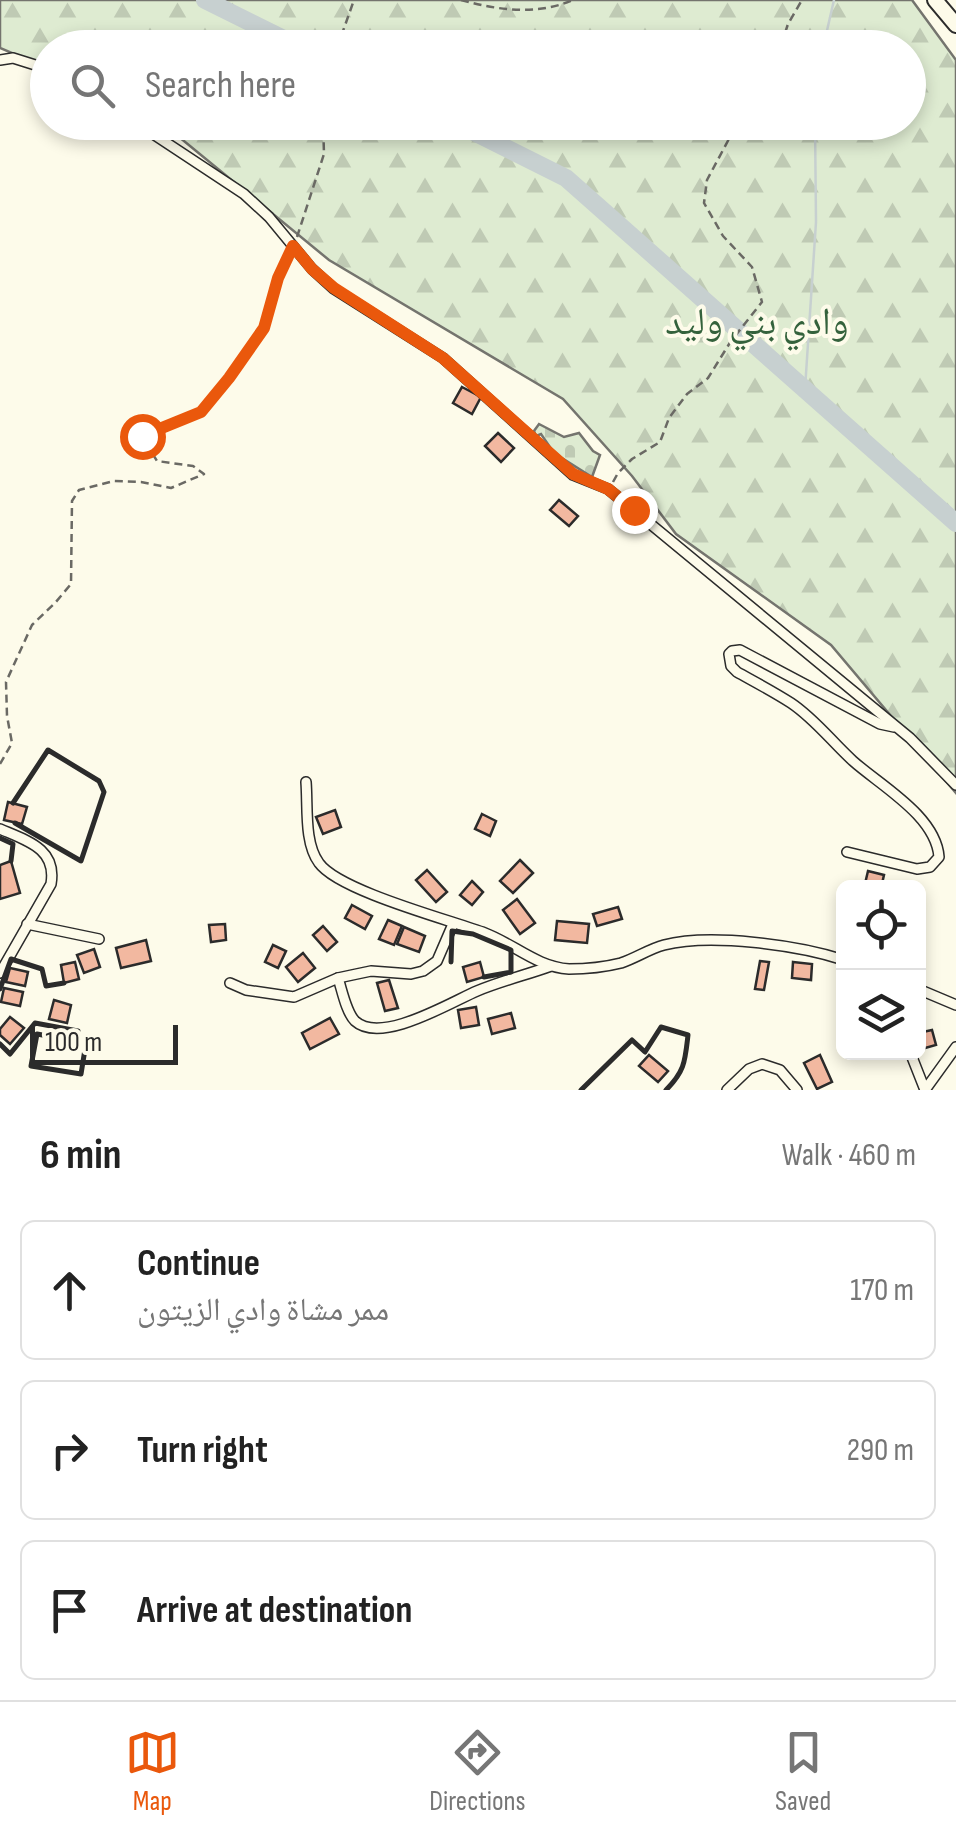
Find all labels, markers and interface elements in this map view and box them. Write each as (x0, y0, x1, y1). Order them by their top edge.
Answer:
search box (30, 30, 926, 140)
icon: search (65, 58, 120, 113)
text: Search here (145, 63, 296, 108)
park label: وادي بني وليد (665, 300, 849, 351)
route start (120, 414, 166, 460)
route end (612, 488, 658, 534)
map controls (836, 880, 926, 1060)
button: locate (836, 880, 926, 970)
button: layers (836, 970, 926, 1060)
scale bar (30, 1020, 178, 1064)
text: 100 m (45, 1026, 102, 1059)
text: 6 min (40, 1130, 121, 1181)
text: Walk · 460 m (782, 1136, 916, 1175)
text: Continue (137, 1241, 260, 1286)
icon: ahead (42, 1263, 97, 1318)
text: 170 m (850, 1271, 914, 1310)
text: ممر مشاة وادي الزيتون (137, 1291, 389, 1330)
icon: right (42, 1423, 97, 1478)
text: Turn right (137, 1428, 268, 1473)
text: 290 m (847, 1431, 914, 1470)
icon: arrive (42, 1583, 97, 1638)
text: Arrive at destination (137, 1588, 412, 1633)
tab: Map (125, 1725, 180, 1818)
tab: Directions (429, 1725, 526, 1818)
tab: Saved (775, 1725, 831, 1818)

